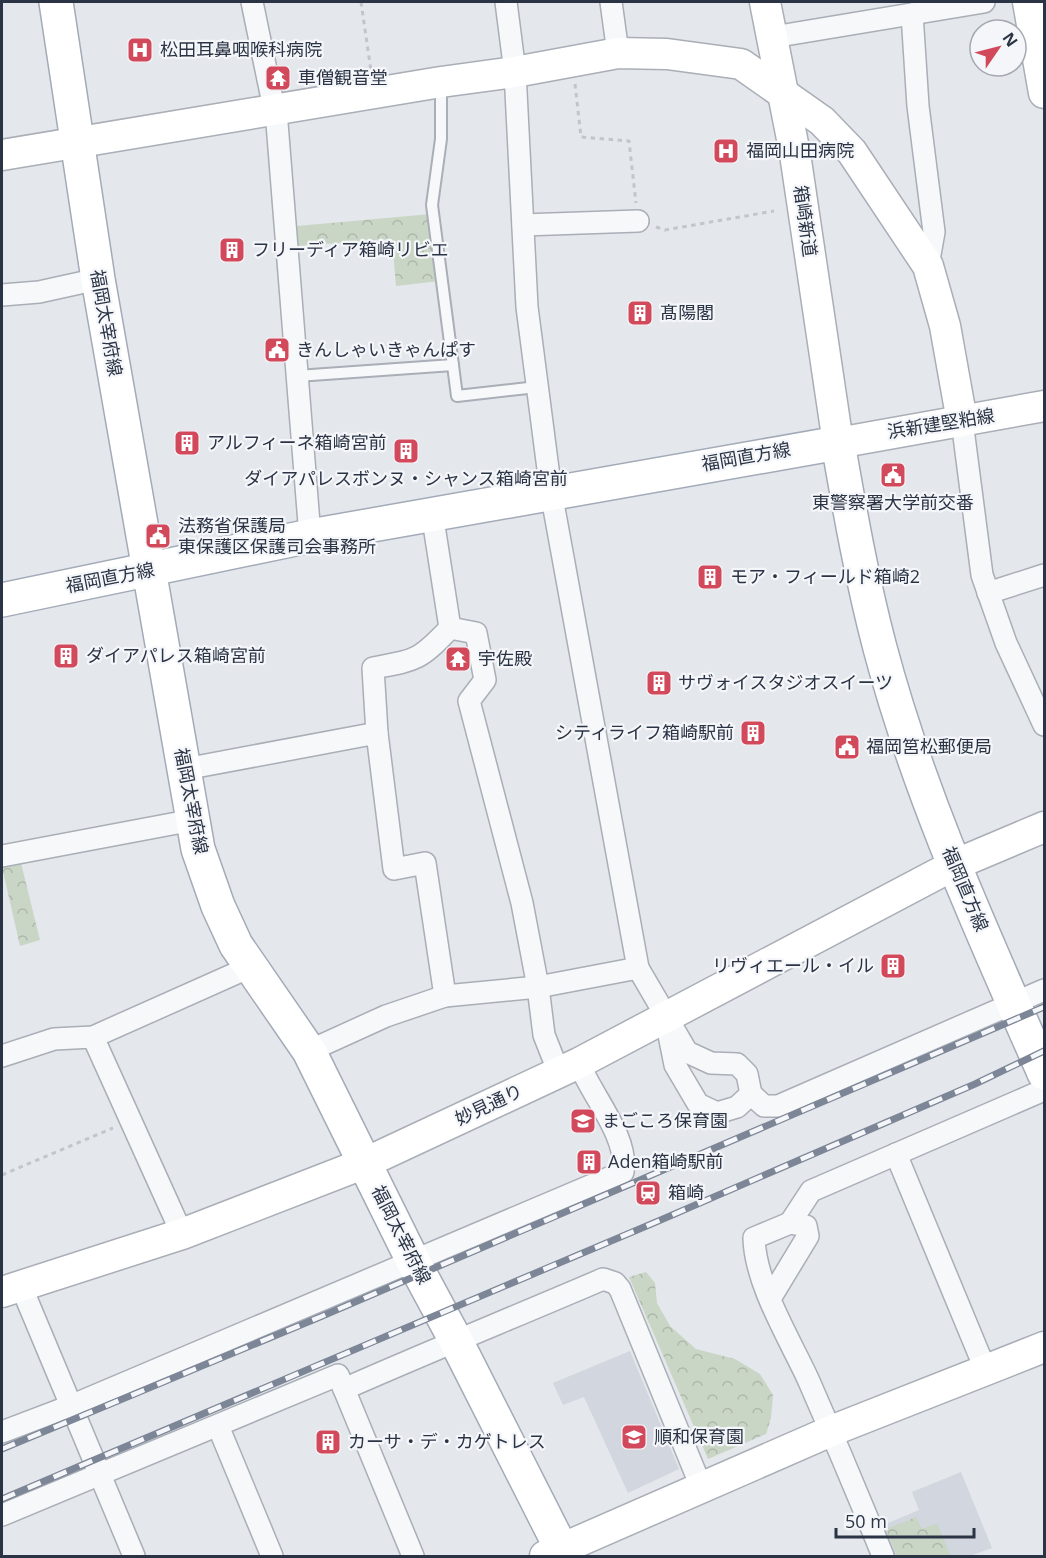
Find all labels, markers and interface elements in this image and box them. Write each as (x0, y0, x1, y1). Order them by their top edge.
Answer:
north arrow (968, 18, 1028, 78)
text: N (998, 28, 1023, 51)
hospital icon: 松田耳鼻咽喉科病院 (125, 35, 155, 65)
place label: 松田耳鼻咽喉科病院 (160, 37, 322, 61)
temple icon: 車僧観音堂 (263, 63, 293, 93)
place label: 車僧観音堂 (298, 65, 388, 89)
hospital icon: 福岡山田病院 (711, 136, 741, 166)
place label: 福岡山田病院 (746, 138, 854, 162)
street label: 箱崎新道 (789, 184, 823, 258)
building icon: フリーディア箱崎リビエ (217, 235, 247, 265)
place label: フリーディア箱崎リビエ (252, 237, 449, 261)
street label: 福岡太宰府線 (86, 268, 128, 378)
building icon: 髙陽閣 (625, 298, 655, 328)
place label: 髙陽閣 (660, 300, 714, 324)
public building icon: きんしゃいきゃんぱす (262, 335, 292, 365)
place label: きんしゃいきゃんぱす (296, 337, 476, 361)
street label: 浜新建堅粕線 (886, 403, 996, 443)
building icon: アルフィーネ箱崎宮前 (172, 428, 202, 458)
place label: アルフィーネ箱崎宮前 (207, 430, 386, 454)
building icon: ダイアパレスボンヌ・シャンス箱崎宮前 (391, 436, 421, 466)
street label: 福岡直方線 (699, 436, 792, 476)
public building icon: 東警察署大学前交番 (878, 460, 908, 490)
place label: ダイアパレスボンヌ・シャンス箱崎宮前 (244, 466, 568, 490)
place label: 東警察署大学前交番 (812, 490, 974, 514)
place label: 法務省保護局 東保護区保護司会事務所 (178, 513, 376, 558)
public building icon: 法務省保護局 東保護区保護司会事務所 (143, 521, 173, 551)
street label: 福岡直方線 (63, 557, 156, 597)
building icon: モア・フィールド箱崎2 (695, 562, 725, 592)
place label: モア・フィールド箱崎2 (730, 564, 920, 588)
building icon: ダイアパレス箱崎宮前 (51, 641, 81, 671)
place label: ダイアパレス箱崎宮前 (86, 643, 266, 667)
temple icon: 宇佐殿 (443, 644, 473, 674)
place label: 宇佐殿 (478, 646, 532, 670)
building icon: サヴォイスタジオスイーツ (644, 668, 674, 698)
place label: サヴォイスタジオスイーツ (678, 670, 893, 694)
building icon: シティライフ箱崎駅前 (738, 718, 768, 748)
place label: シティライフ箱崎駅前 (555, 720, 734, 744)
public building icon: 福岡筥松郵便局 (832, 732, 862, 762)
place label: 福岡筥松郵便局 (866, 734, 992, 758)
street label: 福岡太宰府線 (170, 746, 214, 856)
street label: 福岡直方線 (937, 842, 995, 935)
building icon: リヴィエール・イル (878, 951, 908, 981)
place label: リヴィエール・イル (712, 953, 874, 977)
street label: 妙見通り (451, 1078, 526, 1130)
school or university icon: まごころ保育園 (568, 1106, 598, 1136)
place label: まごころ保育園 (602, 1108, 728, 1132)
building icon: Aden箱崎駅前 (574, 1147, 604, 1177)
place label: Aden箱崎駅前 (608, 1149, 724, 1173)
station icon: 箱崎 (633, 1178, 663, 1208)
place label: 箱崎 (668, 1180, 704, 1204)
street label: 福岡太宰府線 (367, 1181, 437, 1288)
school or university icon: 順和保育園 (619, 1422, 649, 1452)
place label: 順和保育園 (654, 1424, 744, 1448)
building icon: カーサ・デ・カゲトレス (313, 1427, 343, 1457)
place label: カーサ・デ・カゲトレス (348, 1429, 546, 1453)
scale bar (836, 1501, 974, 1539)
text: 50 m (845, 1509, 887, 1533)

